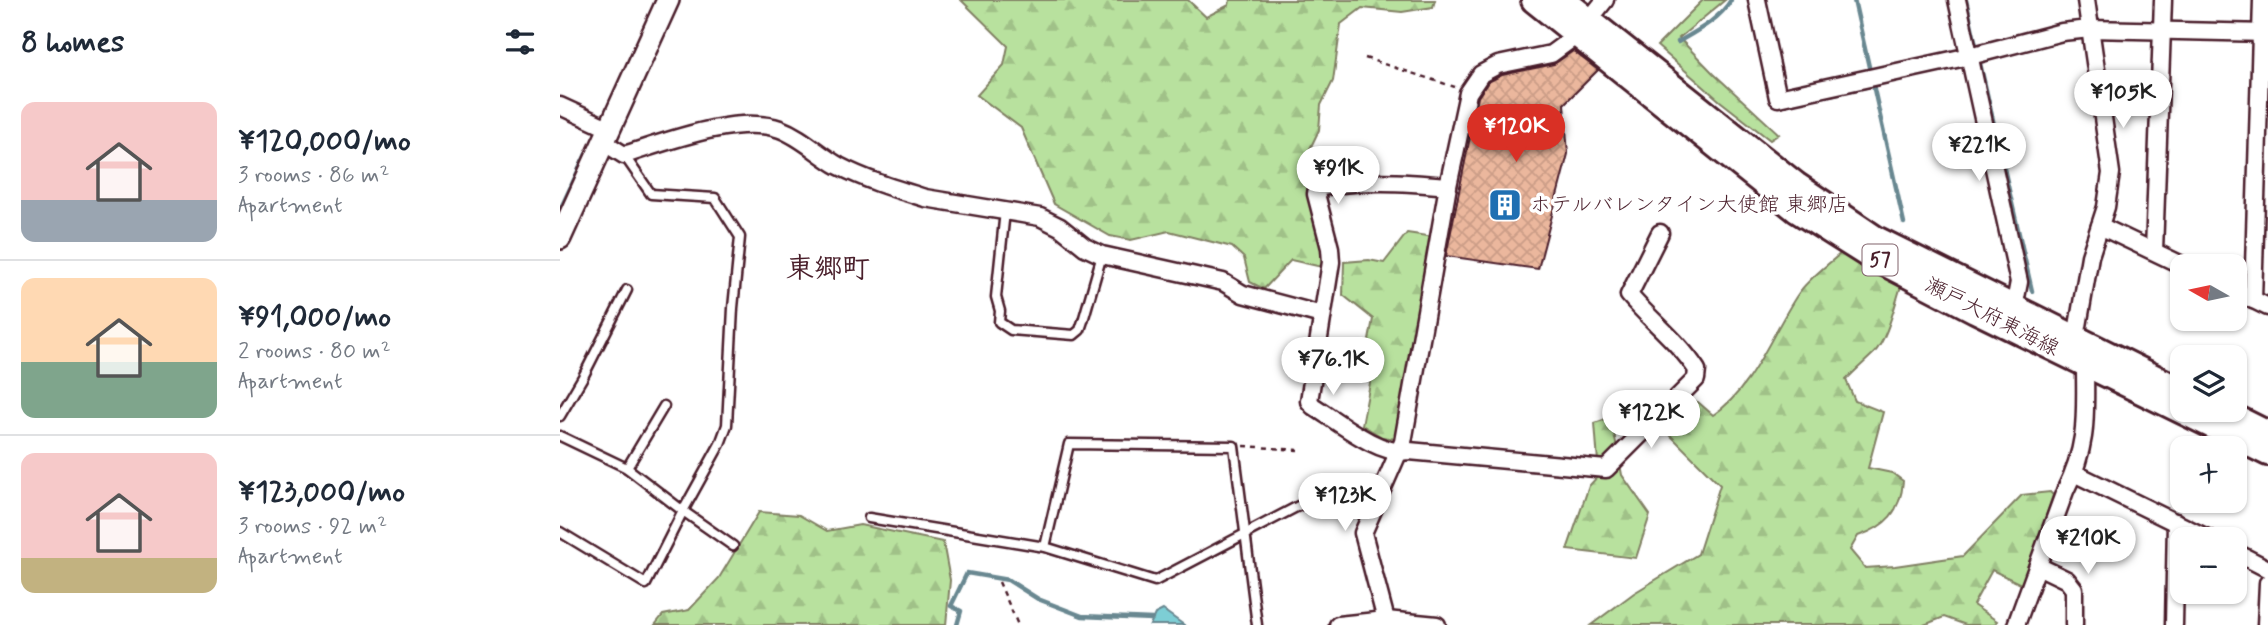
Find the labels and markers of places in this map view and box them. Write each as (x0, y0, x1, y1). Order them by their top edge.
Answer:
pin: ¥105K (2074, 71, 2172, 130)
pin: ¥120K (1467, 104, 1565, 164)
pin: ¥221K (1930, 124, 2028, 183)
pin: ¥91K (1297, 146, 1379, 206)
building icon: ホテルバレンタイン大使館 東郷店 (1486, 186, 1524, 224)
place label: ホテルバレンタイン大使館 東郷店 (1530, 191, 1848, 219)
pin: ¥76.1K (1276, 338, 1390, 397)
pin: ¥122K (1602, 391, 1700, 450)
pin: ¥123K (1296, 474, 1394, 533)
pin: ¥210K (2039, 516, 2137, 576)

